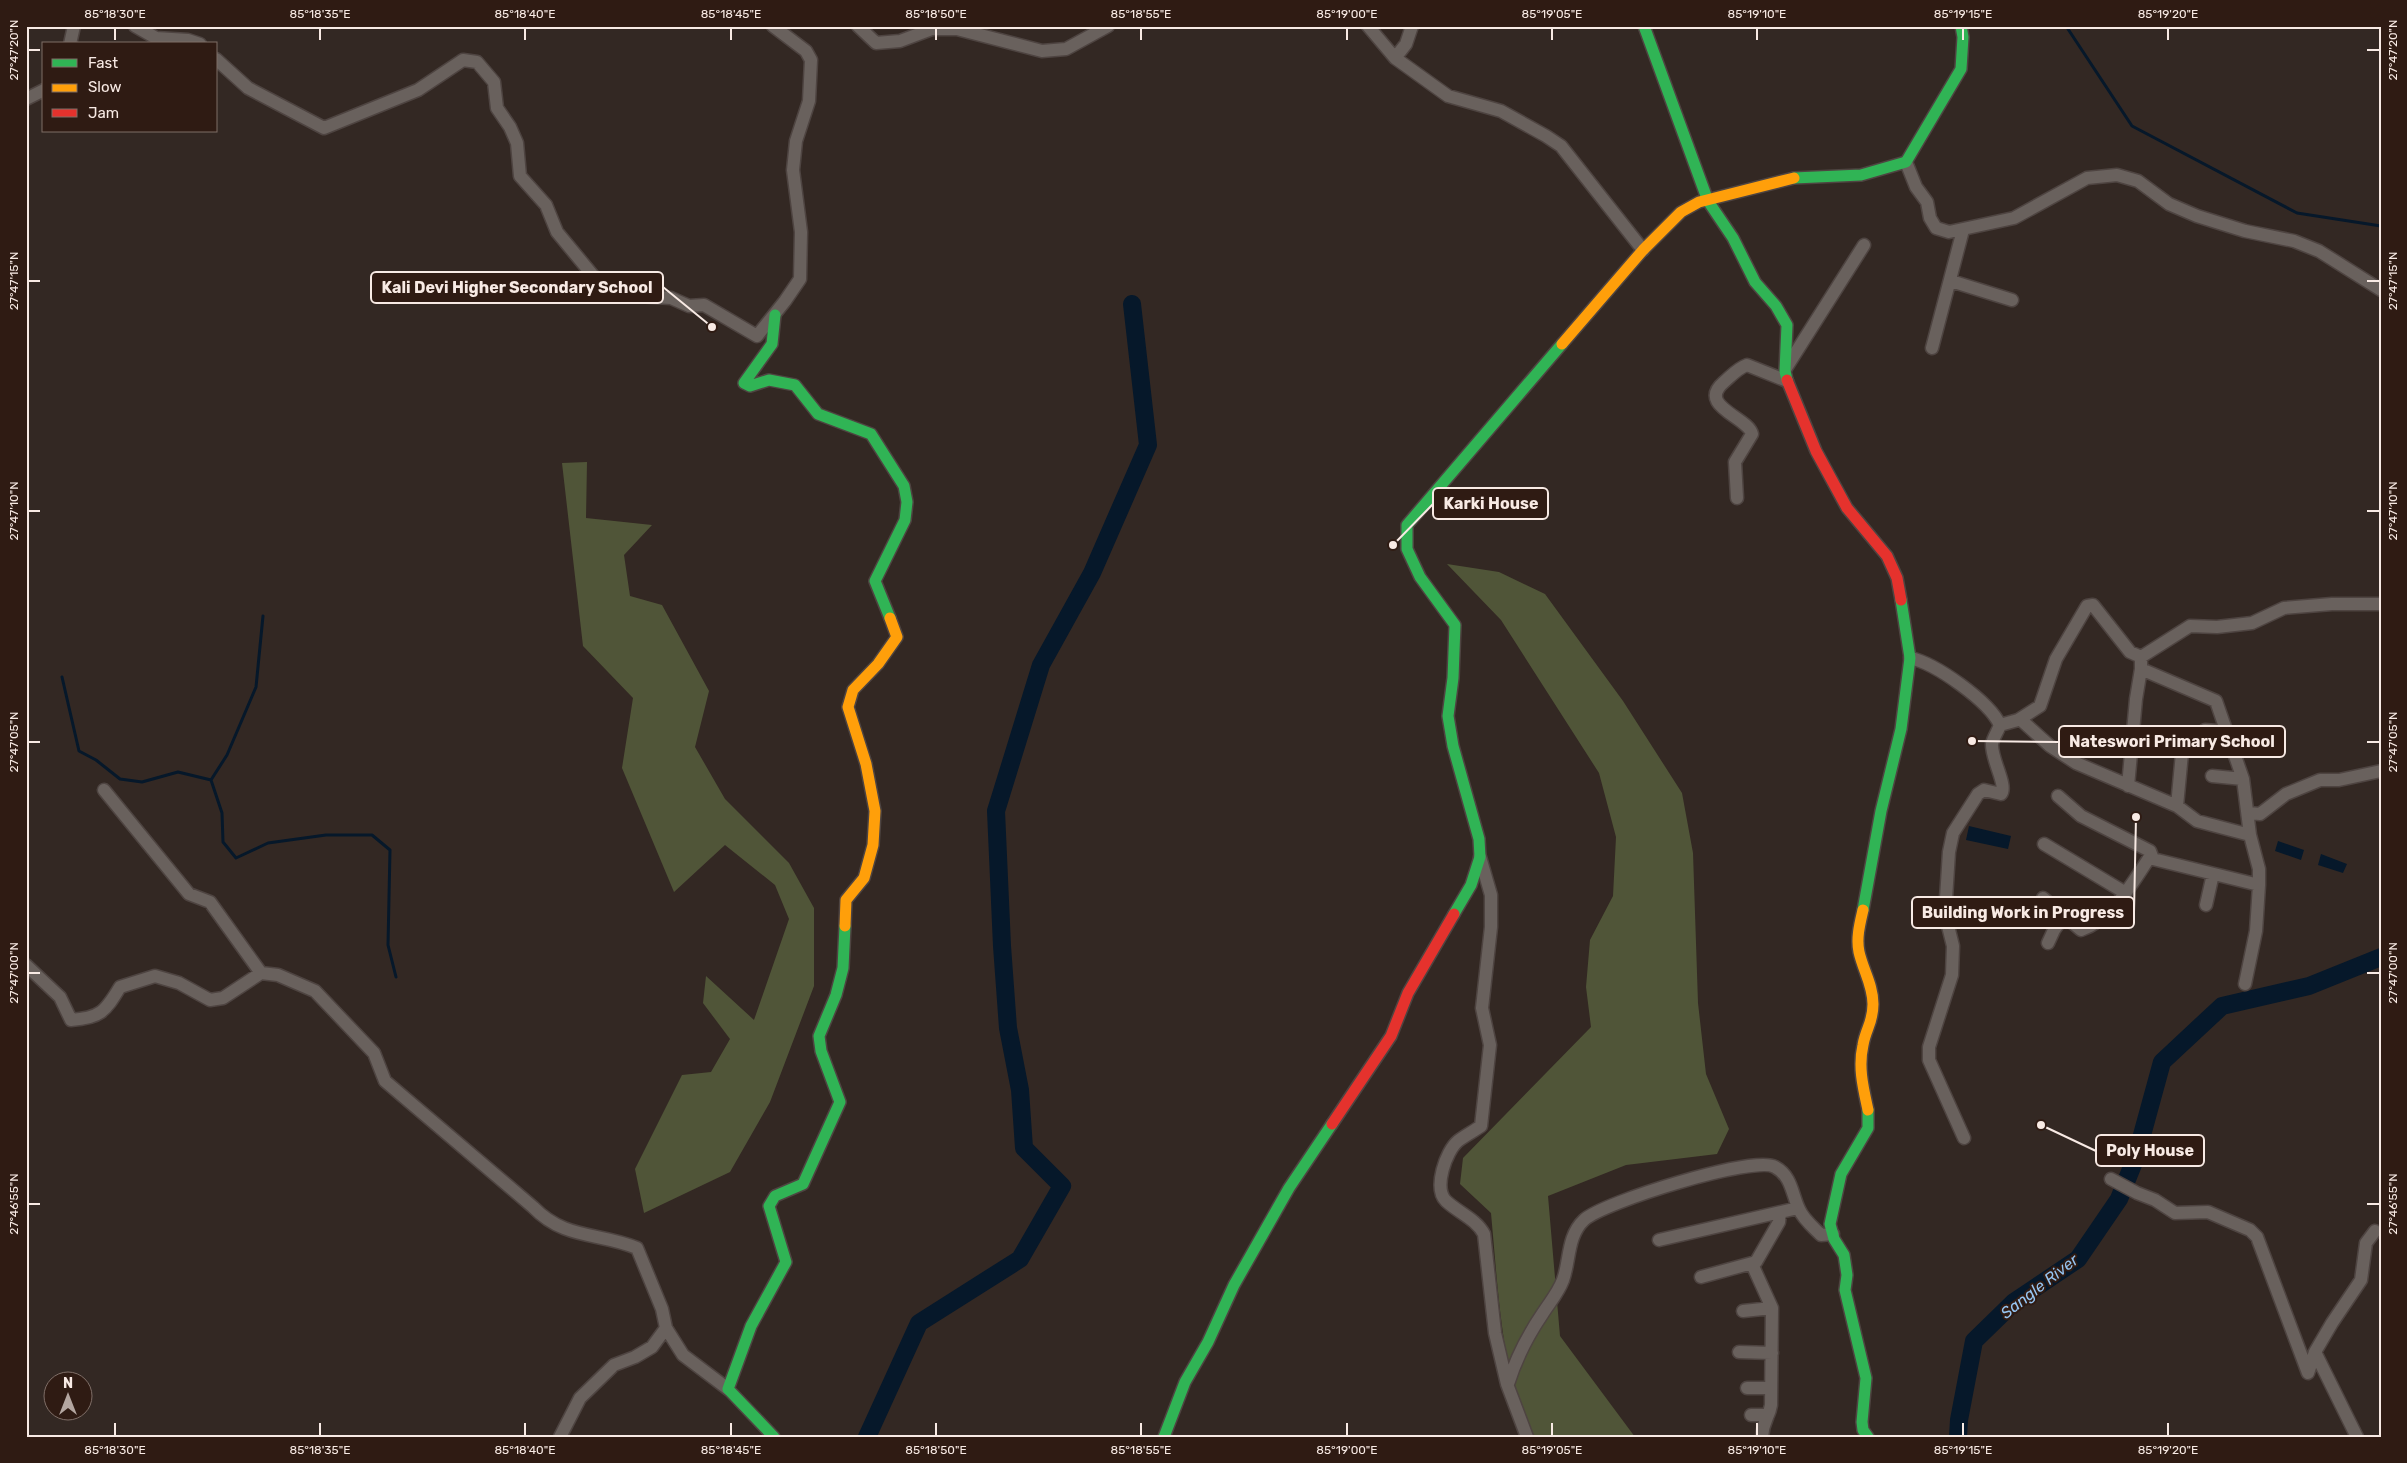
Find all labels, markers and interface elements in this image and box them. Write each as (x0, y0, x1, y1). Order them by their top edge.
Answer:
text: 85°18'30"E (84, 7, 146, 21)
text: 85°18'35"E (290, 7, 350, 21)
text: 85°18'40"E (494, 7, 556, 21)
text: 85°18'45"E (701, 7, 761, 21)
text: 85°18'50"E (905, 7, 967, 21)
text: 85°18'55"E (1111, 7, 1171, 21)
text: 85°19'00"E (1316, 7, 1378, 21)
text: 85°19'05"E (1522, 7, 1582, 21)
text: 85°19'10"E (1728, 7, 1786, 21)
text: 85°19'15"E (1934, 7, 1992, 21)
text: 85°19'20"E (2138, 7, 2198, 21)
text: 27°47'20"N (7, 20, 21, 80)
text: 27°47'20"N (2386, 20, 2400, 80)
legend (42, 42, 218, 132)
text: Fast (88, 54, 118, 72)
text: Slow (88, 78, 121, 96)
text: Jam (88, 104, 119, 122)
text: 27°47'15"N (7, 252, 21, 310)
text: 27°47'15"N (2386, 252, 2400, 310)
callout: Kali Devi Higher Secondary School (371, 272, 663, 303)
text: Kali Devi Higher Secondary School (381, 278, 653, 297)
text: 27°47'10"N (7, 482, 21, 540)
text: 27°47'10"N (2386, 482, 2400, 540)
callout: Karki House (1433, 488, 1548, 519)
text: Karki House (1444, 494, 1538, 513)
text: 27°47'05"N (7, 712, 21, 772)
text: 27°47'05"N (2386, 712, 2400, 772)
callout: Nateswori Primary School (2059, 726, 2285, 757)
text: Nateswori Primary School (2069, 732, 2275, 751)
callout: Building Work in Progress (1912, 897, 2134, 928)
text: Building Work in Progress (1922, 903, 2124, 922)
text: 27°47'00"N (7, 942, 21, 1004)
text: 27°47'00"N (2386, 942, 2400, 1004)
callout: Poly House (2096, 1135, 2204, 1166)
text: Poly House (2106, 1141, 2194, 1160)
text: 27°46'55"N (7, 1173, 21, 1235)
text: 27°46'55"N (2386, 1173, 2400, 1235)
water label: Sangle River (1997, 1250, 2083, 1323)
north arrow (42, 1370, 92, 1420)
text: N (63, 1375, 73, 1392)
text: 85°18'30"E (84, 1443, 146, 1457)
text: 85°18'35"E (290, 1443, 350, 1457)
text: 85°18'40"E (494, 1443, 556, 1457)
text: 85°18'45"E (701, 1443, 761, 1457)
text: 85°18'50"E (905, 1443, 967, 1457)
text: 85°18'55"E (1111, 1443, 1171, 1457)
text: 85°19'00"E (1316, 1443, 1378, 1457)
text: 85°19'05"E (1522, 1443, 1582, 1457)
text: 85°19'10"E (1728, 1443, 1786, 1457)
text: 85°19'15"E (1934, 1443, 1992, 1457)
text: 85°19'20"E (2138, 1443, 2198, 1457)

